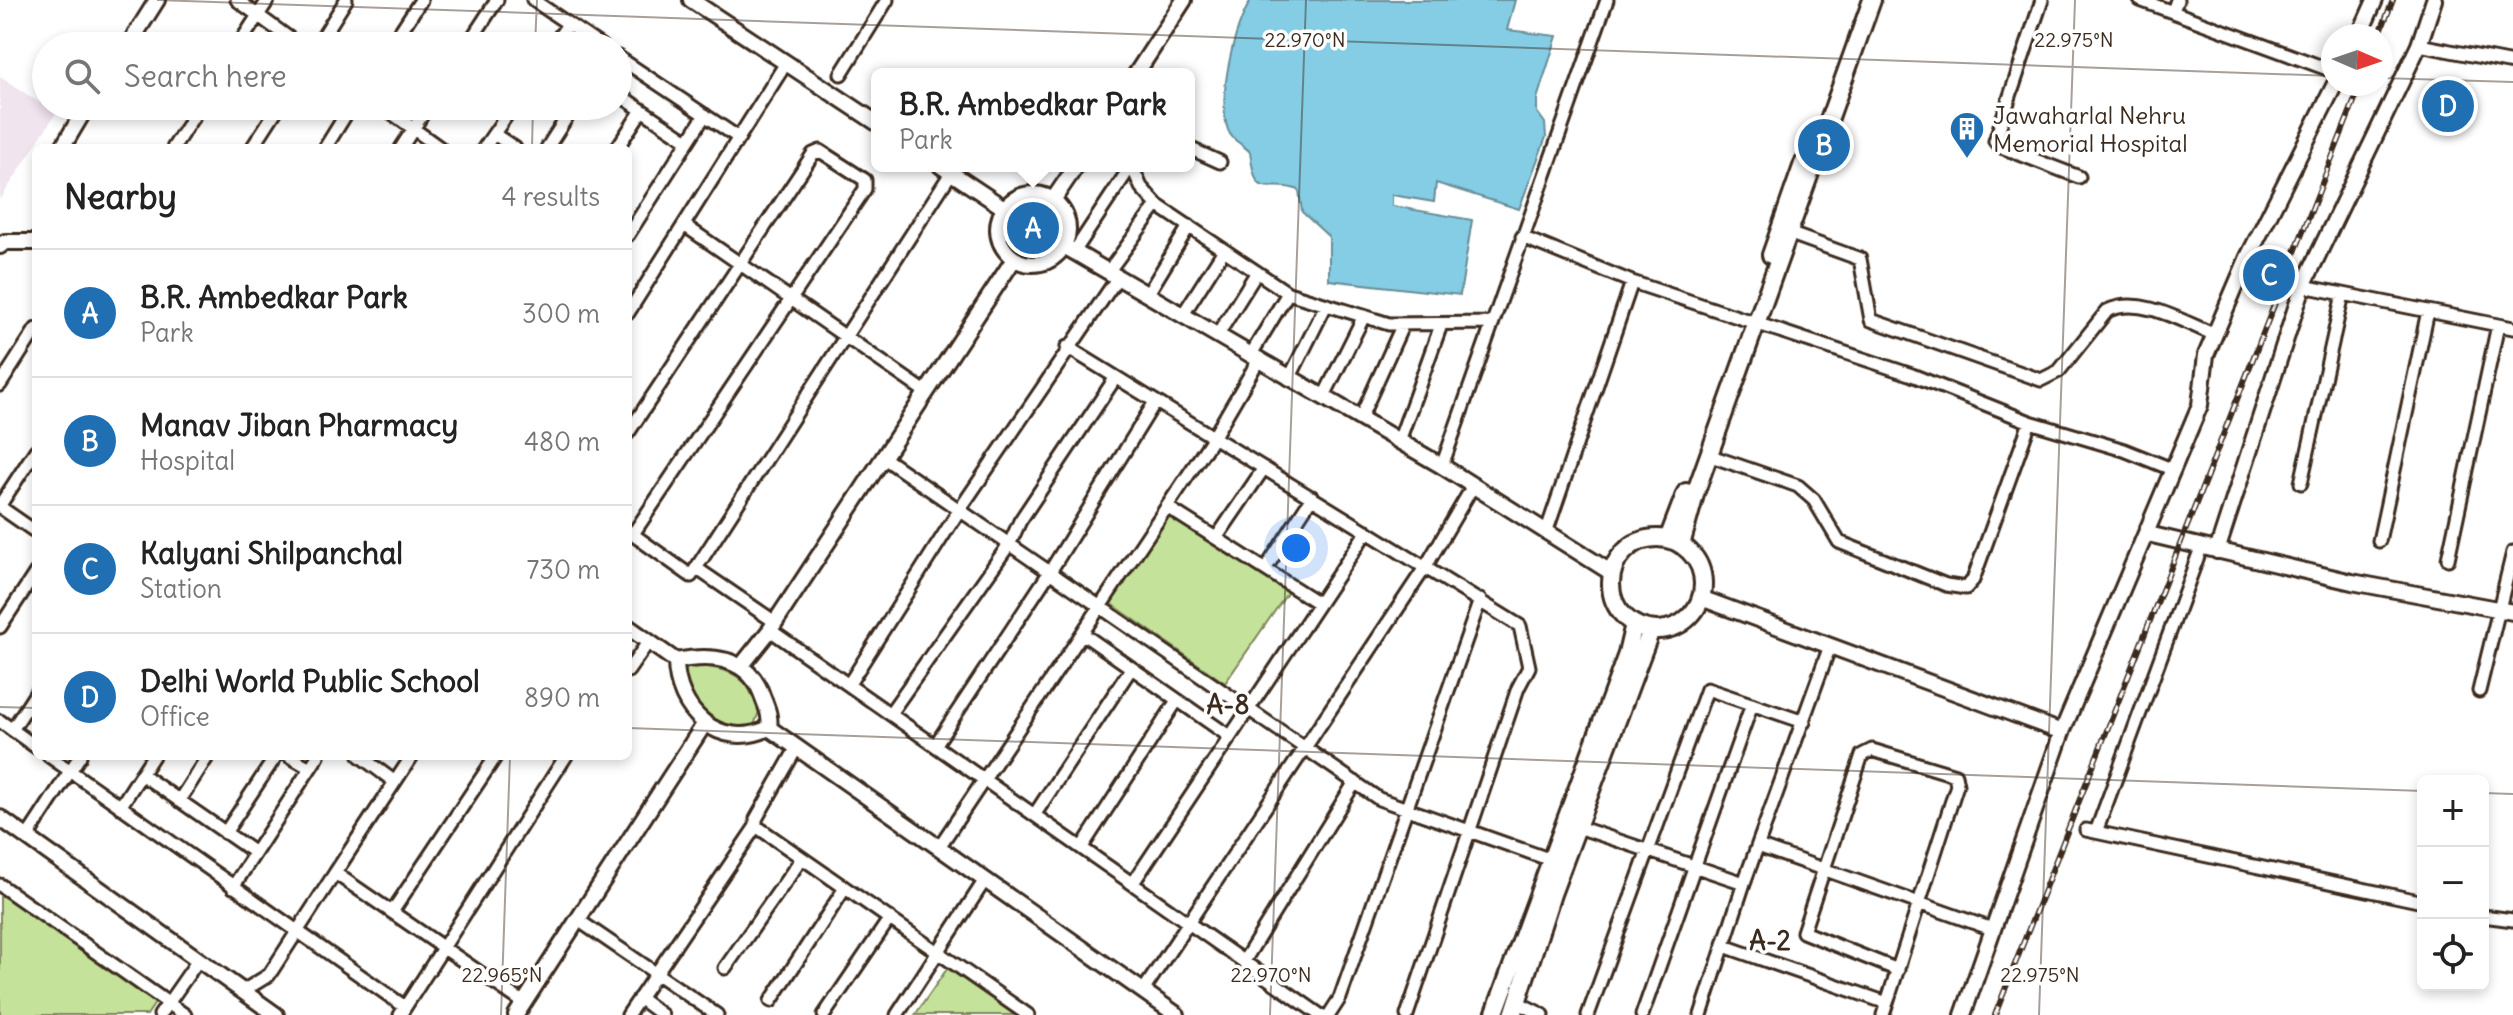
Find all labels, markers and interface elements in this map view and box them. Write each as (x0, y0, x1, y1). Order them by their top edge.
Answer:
north arrow (2321, 24, 2393, 96)
text: 22.970°N (1264, 27, 1346, 52)
text: 22.975°N (2034, 27, 2114, 52)
search box (32, 32, 632, 120)
icon: search (60, 54, 104, 98)
text: Search here (124, 57, 287, 95)
popup (871, 68, 1195, 172)
pin: D (2422, 76, 2474, 136)
text: B.R. Ambedkar Park (899, 85, 1167, 123)
place label: Jawaharlal Nehru Memorial Hospital (1993, 100, 2188, 158)
building icon: Jawaharlal Nehru Memorial Hospital (1948, 110, 1986, 160)
pin: B (1798, 115, 1850, 175)
text: Park (899, 123, 953, 156)
text: Nearby (64, 175, 177, 218)
text: 4 results (502, 180, 600, 213)
pin: A (1007, 198, 1059, 258)
pin: C (2243, 245, 2295, 305)
text: B.R. Ambedkar Park (140, 278, 408, 316)
text: A (82, 297, 98, 330)
text: 300 m (522, 297, 600, 330)
text: Park (140, 316, 194, 349)
text: Manav Jiban Pharmacy (140, 406, 458, 444)
text: B (81, 425, 99, 458)
text: 480 m (524, 425, 600, 458)
text: Hospital (140, 444, 235, 477)
your location (1276, 528, 1316, 568)
text: Kalyani Shilpanchal (140, 534, 403, 572)
text: C (81, 553, 99, 586)
text: 730 m (526, 553, 600, 586)
text: Station (140, 572, 222, 605)
text: Delhi World Public School (140, 662, 480, 700)
text: D (81, 681, 99, 714)
text: 890 m (524, 681, 600, 714)
district label: A-8 (1207, 688, 1249, 721)
text: Office (140, 700, 210, 733)
map controls (2417, 775, 2489, 991)
button: + (2417, 775, 2489, 847)
button: − (2417, 847, 2489, 919)
button: locate (2417, 919, 2489, 991)
district label: A-2 (1749, 924, 1791, 957)
text: 22.965°N (461, 962, 543, 987)
text: 22.970°N (1230, 962, 1312, 987)
text: 22.975°N (2000, 962, 2080, 987)

